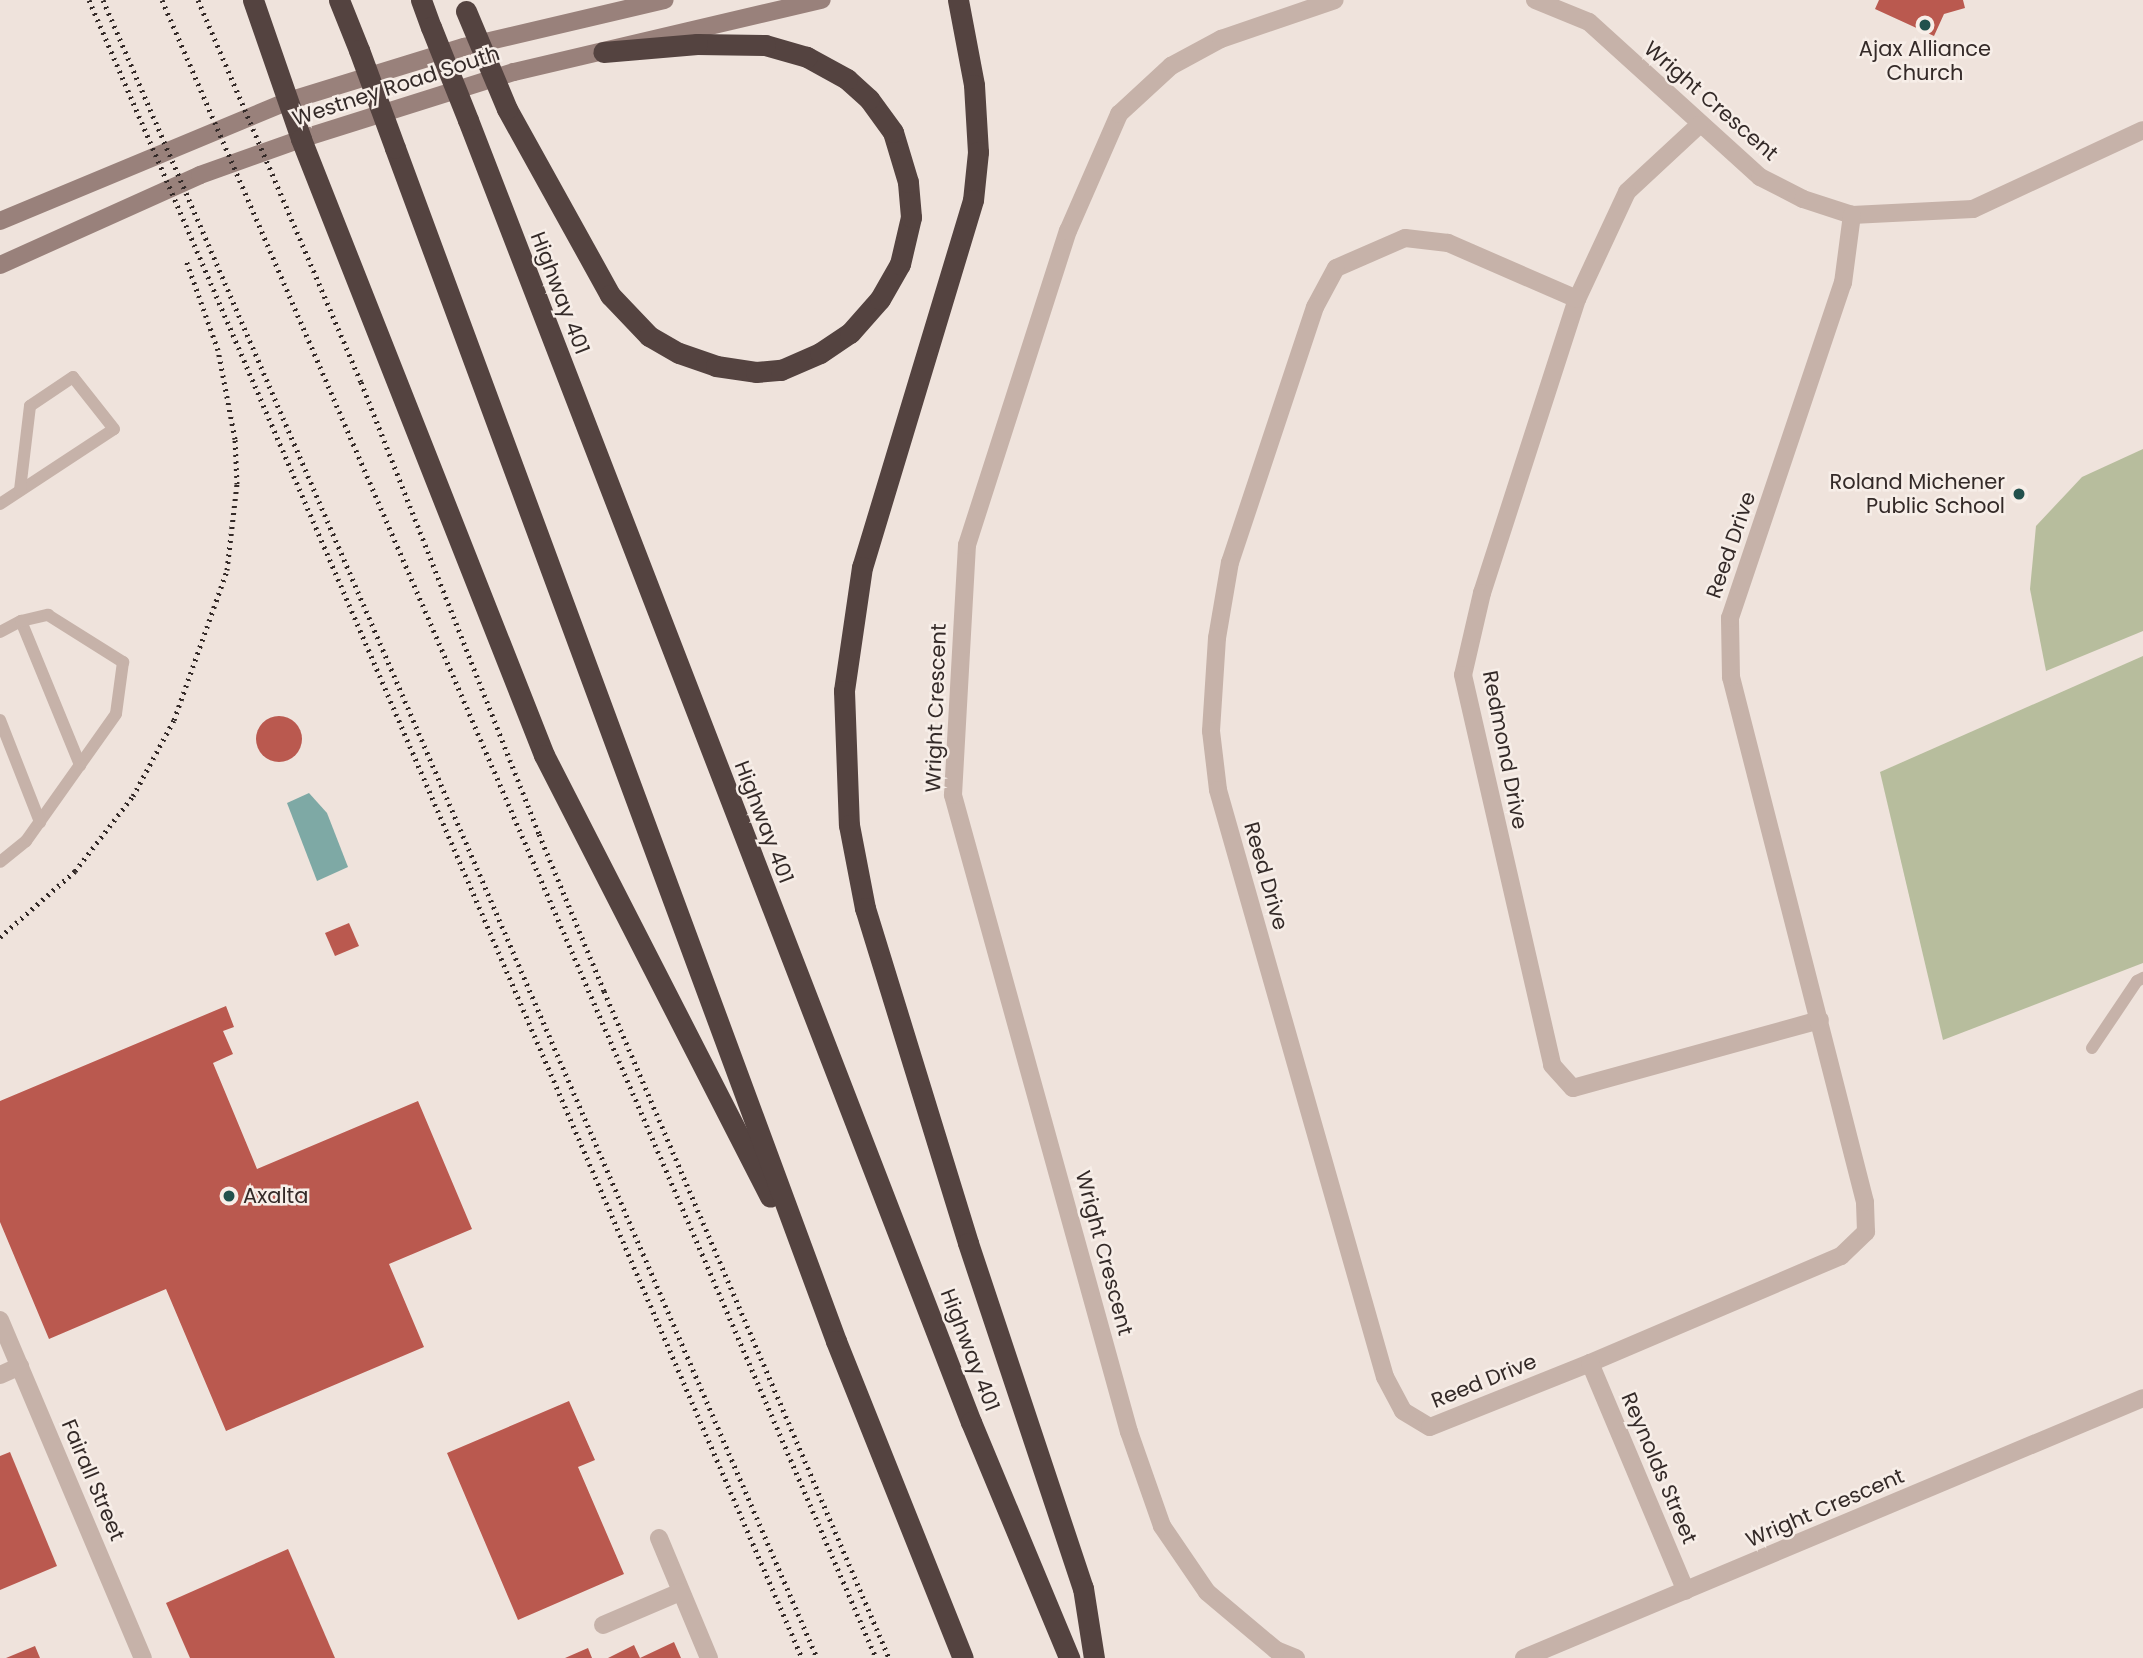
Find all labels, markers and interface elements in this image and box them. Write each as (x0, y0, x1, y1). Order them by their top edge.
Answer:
marker: Ajax Alliance Church (1917, 17, 1933, 33)
street label: Wright Crescent (1639, 36, 1783, 166)
place label: Ajax Alliance Church (1859, 36, 1991, 86)
street label: Westney Road South (289, 41, 503, 131)
street label: Highway 401 (525, 228, 595, 358)
place label: Roland Michener Public School (1829, 469, 2005, 519)
marker: Roland Michener Public School (2011, 486, 2027, 502)
street label: Reed Drive (1701, 488, 1761, 602)
street label: Wright Crescent (920, 623, 952, 793)
street label: Redmond Drive (1477, 669, 1533, 831)
street label: Highway 401 (729, 757, 799, 887)
street label: Reed Drive (1239, 819, 1293, 933)
street label: Wright Crescent (1070, 1168, 1138, 1338)
place label: Axalta (243, 1183, 308, 1209)
marker: Axalta (221, 1188, 237, 1204)
street label: Highway 401 (935, 1285, 1005, 1415)
street label: Reed Drive (1428, 1348, 1540, 1414)
street label: Reynolds Street (1616, 1389, 1702, 1547)
street label: Fairall Street (56, 1416, 130, 1544)
street label: Wright Crescent (1742, 1463, 1908, 1553)

